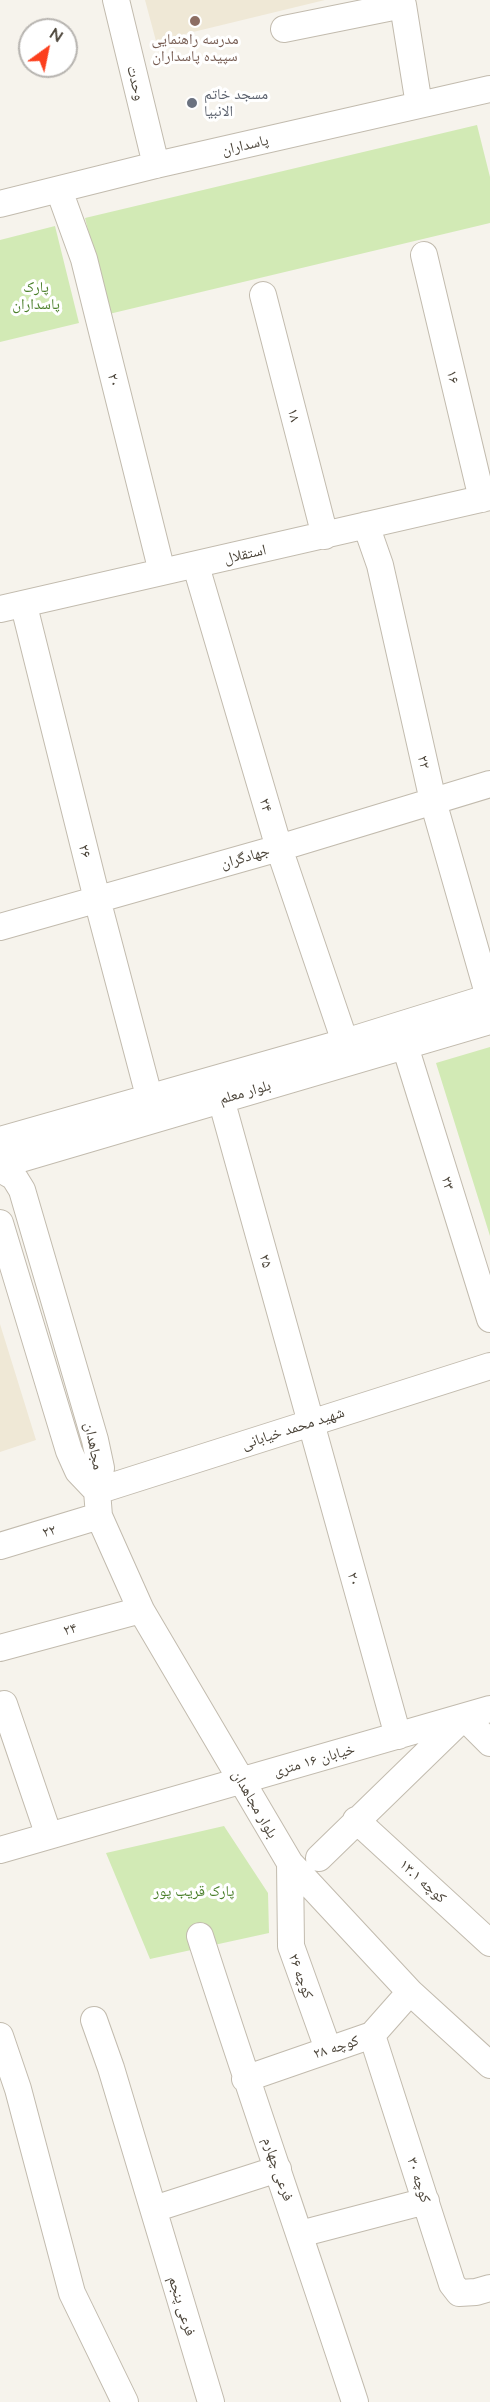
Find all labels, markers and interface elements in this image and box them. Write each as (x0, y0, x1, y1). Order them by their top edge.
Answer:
marker: مدرسه راهنمایی سپیده پاسداران (188, 14, 202, 28)
north arrow (18, 18, 78, 78)
text: N (47, 23, 67, 45)
place label: مدرسه راهنمایی سپیده پاسداران (151, 30, 239, 65)
street label: وحدت (123, 64, 149, 102)
place label: مسجد خاتم الانبیا (204, 85, 268, 120)
marker: مسجد خاتم الانبیا (185, 96, 199, 110)
street label: پاسداران (220, 131, 270, 159)
park label: پارک پاسداران (12, 278, 60, 313)
street label: ۱۶ (443, 368, 463, 386)
street label: ۲۰ (104, 371, 124, 389)
street label: ۱۸ (284, 406, 304, 424)
street label: استقلال (222, 540, 268, 568)
street label: ۲۲ (414, 754, 434, 770)
street label: ۲۴ (255, 796, 277, 814)
street label: جهادگران (219, 841, 271, 873)
street label: ۲۶ (75, 842, 95, 860)
street label: بلوار معلم (217, 1076, 273, 1108)
street label: ۲۳ (437, 1174, 459, 1192)
street label: ۲۵ (255, 1252, 277, 1270)
street label: شهید محمد خیابانی (239, 1403, 347, 1453)
street label: مجاهدان (81, 1421, 107, 1471)
street label: ۲۲ (40, 1520, 58, 1542)
street label: ۲۰ (344, 1570, 364, 1588)
street label: ۲۴ (61, 1619, 79, 1639)
street label: خیابان ۱۶ متری (271, 1740, 357, 1780)
street label: بلوار مجاهدان (228, 1767, 282, 1841)
street label: کوچه ۱۳.۱ (396, 1855, 450, 1907)
park label: پارک قریب پور (154, 1882, 234, 1900)
street label: کوچه ۲۶ (285, 1951, 317, 2001)
street label: کوچه ۲۸ (311, 2031, 361, 2063)
street label: فرعی چهارم (259, 2135, 297, 2203)
street label: کوچه ۳۰ (403, 2155, 435, 2205)
street label: فرعی پنجم (164, 2274, 200, 2338)

